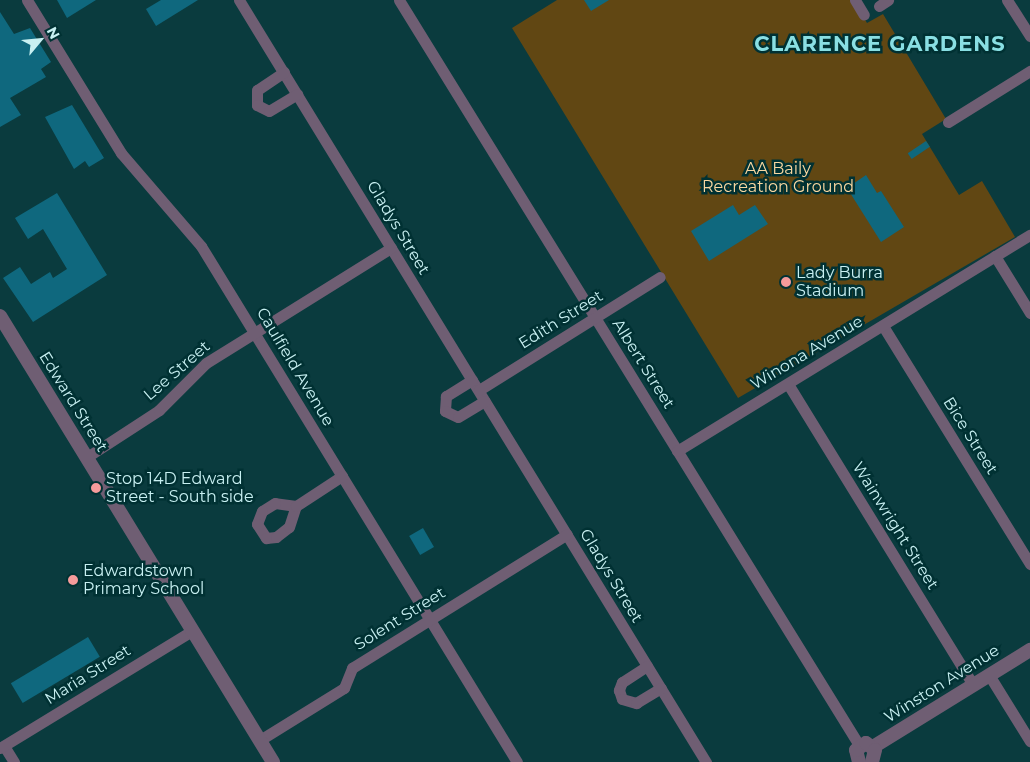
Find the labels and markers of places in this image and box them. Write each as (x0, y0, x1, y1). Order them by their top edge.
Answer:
place label: Lady Burra Stadium (796, 263, 883, 301)
marker: Lady Burra Stadium (780, 276, 792, 288)
place label: Stop 14D Edward Street - South side (106, 469, 254, 507)
marker: Stop 14D Edward Street - South side (90, 482, 102, 494)
place label: Edwardstown Primary School (83, 561, 204, 599)
marker: Edwardstown Primary School (67, 574, 79, 586)

